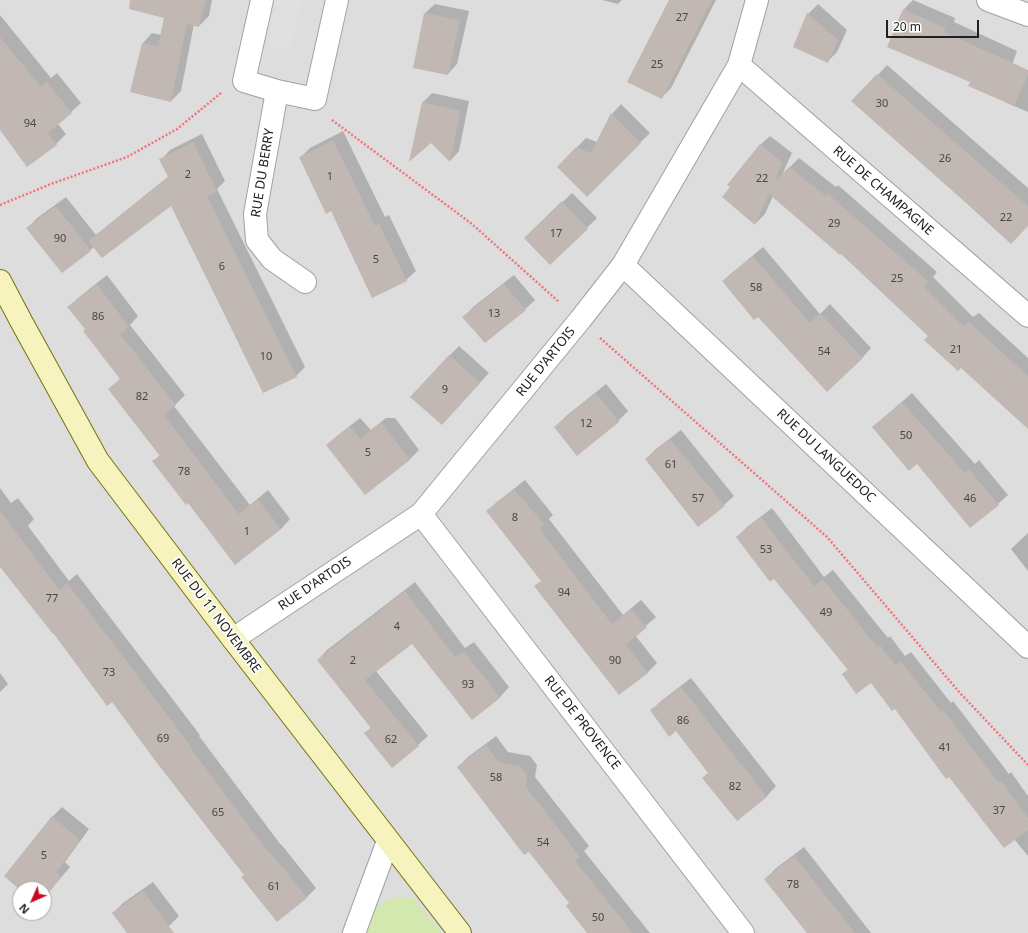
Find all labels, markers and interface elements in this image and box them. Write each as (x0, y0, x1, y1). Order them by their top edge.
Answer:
house number: 27 (676, 11, 688, 25)
scale bar (888, 12, 981, 38)
text: 20 m (893, 18, 921, 35)
house number: 25 (651, 58, 663, 72)
house number: 30 (876, 97, 888, 111)
house number: 94 (24, 117, 36, 131)
street label: RUE DU BERRY (248, 127, 278, 219)
street label: RUE DE CHAMPAGNE (830, 143, 936, 239)
house number: 26 (939, 152, 951, 166)
house number: 2 (185, 168, 191, 182)
house number: 1 (327, 170, 333, 184)
house number: 22 (756, 172, 768, 186)
house number: 22 (1000, 211, 1012, 225)
house number: 29 (828, 217, 840, 231)
house number: 17 (550, 227, 562, 241)
house number: 90 (54, 232, 66, 246)
house number: 5 (373, 253, 379, 267)
house number: 6 (219, 260, 225, 274)
house number: 25 (891, 272, 903, 286)
house number: 58 (750, 281, 762, 295)
house number: 13 (488, 307, 500, 321)
house number: 86 (92, 310, 104, 324)
street label: RUE D'ARTOIS (513, 324, 579, 400)
house number: 21 (950, 343, 962, 357)
house number: 54 (818, 345, 830, 359)
house number: 10 (260, 350, 272, 364)
house number: 9 (442, 383, 448, 397)
house number: 82 (136, 390, 148, 404)
street label: RUE DU LANGUEDOC (773, 406, 879, 506)
house number: 12 (580, 417, 592, 431)
house number: 50 (900, 429, 912, 443)
house number: 5 (365, 446, 371, 460)
house number: 61 (665, 458, 677, 472)
house number: 78 (178, 465, 190, 479)
house number: 57 (692, 492, 704, 506)
house number: 46 (964, 492, 976, 506)
house number: 8 (512, 511, 518, 525)
house number: 1 (244, 525, 250, 539)
house number: 53 (760, 543, 772, 557)
street label: RUE D'ARTOIS (276, 554, 354, 614)
street label: RUE DU 11 NOVEMBRE (168, 556, 264, 676)
house number: 94 (558, 586, 570, 600)
house number: 77 (46, 592, 58, 606)
house number: 49 (820, 606, 832, 620)
house number: 4 (394, 620, 400, 634)
house number: 2 (350, 654, 356, 668)
house number: 90 (609, 654, 621, 668)
house number: 73 (103, 666, 115, 680)
street label: RUE DE PROVENCE (541, 673, 623, 773)
house number: 93 (462, 678, 474, 692)
house number: 86 (677, 714, 689, 728)
house number: 69 (157, 732, 169, 746)
house number: 62 (385, 733, 397, 747)
house number: 41 (939, 741, 951, 755)
house number: 58 (490, 771, 502, 785)
house number: 82 (729, 780, 741, 794)
house number: 37 (993, 804, 1005, 818)
house number: 65 (212, 806, 224, 820)
house number: 54 (537, 836, 549, 850)
house number: 5 (41, 849, 47, 863)
house number: 78 (787, 878, 799, 892)
house number: 61 (268, 880, 280, 894)
north arrow (12, 881, 52, 921)
text: N (15, 901, 32, 918)
house number: 50 (592, 911, 604, 925)

